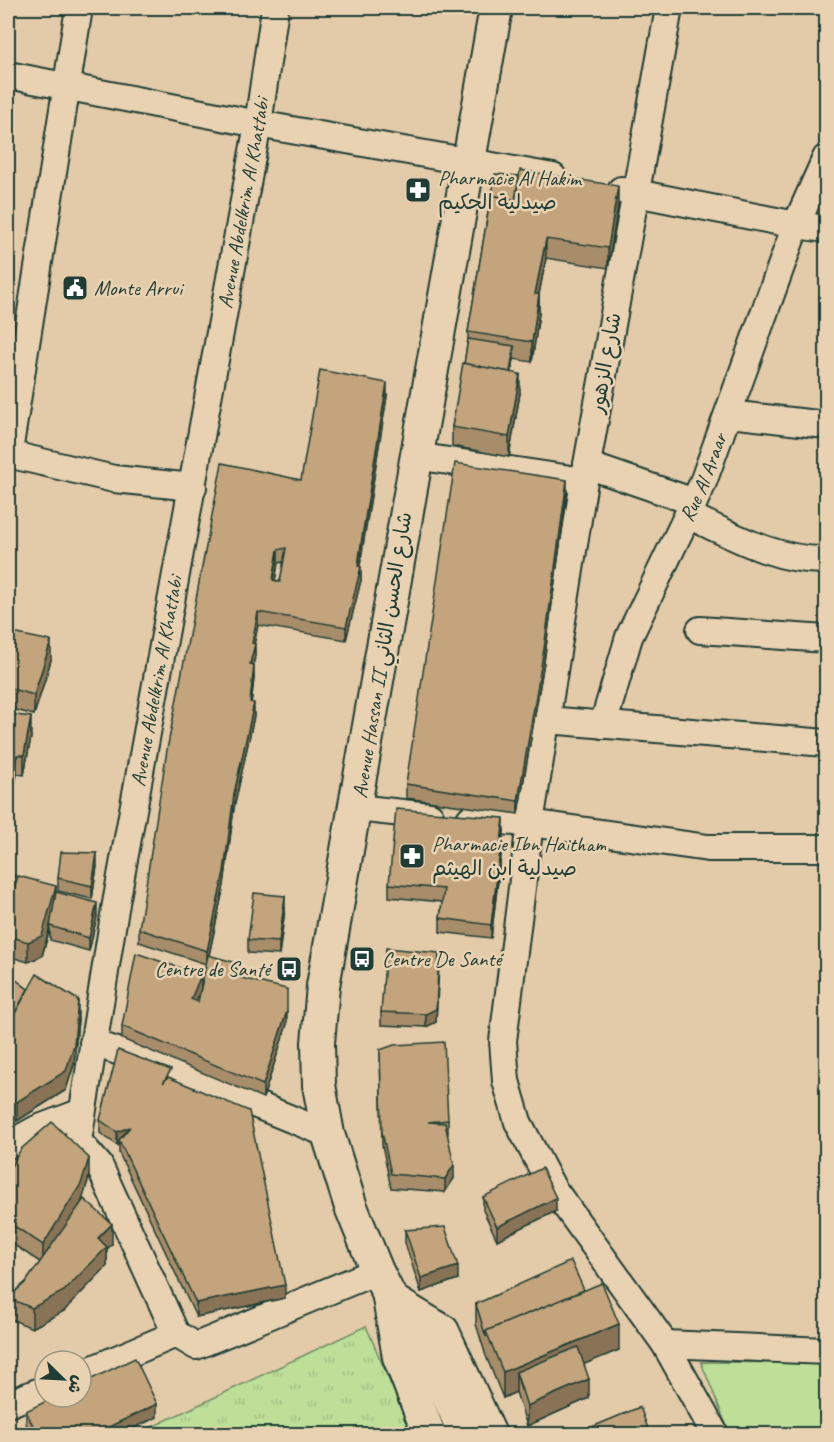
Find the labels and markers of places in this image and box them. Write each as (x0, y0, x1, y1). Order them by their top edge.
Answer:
place label: Pharmacie Al Hakim صيدلية الحكيم (438, 165, 583, 218)
pharmacy icon: Pharmacie Al Hakim صيدلية الحكيم (403, 175, 433, 205)
public building icon: Monte Arrui (60, 273, 90, 303)
place label: Monte Arrui (94, 275, 185, 301)
place label: Pharmacie Ibn Haitham صيدلية ابن الهيثم (432, 831, 607, 884)
pharmacy icon: Pharmacie Ibn Haitham صيدلية ابن الهيثم (397, 841, 427, 871)
bus stop icon: Centre De Santé (347, 944, 377, 974)
place label: Centre De Santé (382, 946, 504, 972)
bus stop icon: Centre de Santé (274, 954, 304, 984)
place label: Centre de Santé (155, 956, 273, 982)

